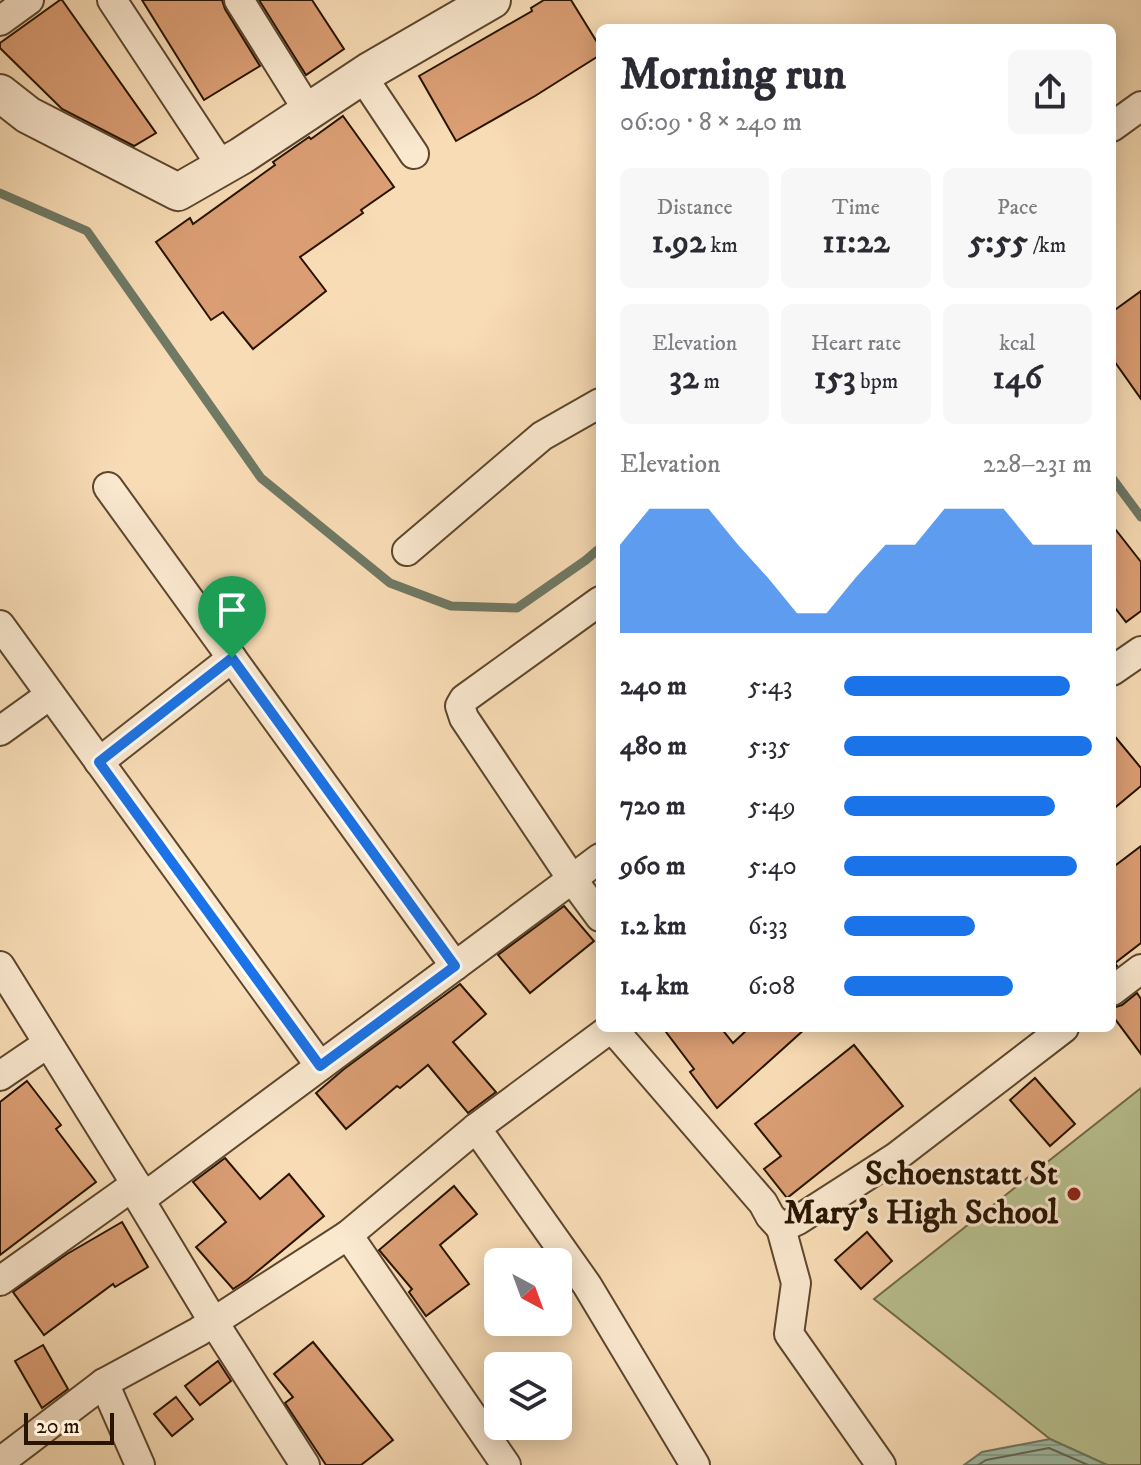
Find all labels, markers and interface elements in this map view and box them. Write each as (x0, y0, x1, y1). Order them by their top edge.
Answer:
text: Morning run (620, 48, 846, 103)
button: share (1008, 50, 1092, 134)
text: 06:09 · 8 × 240 m (620, 106, 802, 139)
text: Distance (657, 194, 733, 221)
text: Time (832, 194, 880, 221)
text: Pace (997, 194, 1038, 221)
text: 1.92 (651, 221, 706, 263)
text: 11:22 (822, 221, 890, 263)
text: 5:55 (968, 221, 1028, 263)
text: km (706, 232, 738, 259)
text: /km (1028, 232, 1066, 259)
text: Elevation (652, 330, 737, 357)
text: Heart rate (811, 330, 901, 357)
text: kcal (999, 330, 1035, 357)
text: 32 (669, 357, 699, 399)
text: 153 (814, 357, 856, 399)
text: 146 (992, 357, 1042, 399)
text: m (699, 368, 720, 395)
text: bpm (856, 368, 898, 395)
text: Elevation (620, 448, 721, 481)
text: 228–231 m (983, 448, 1092, 481)
pin (198, 576, 266, 658)
icon: arrive (210, 588, 254, 632)
text: 240 m (620, 670, 687, 703)
text: 5:43 (748, 670, 792, 703)
text: 480 m (620, 730, 687, 763)
text: 5:35 (748, 730, 790, 763)
text: 720 m (620, 790, 686, 823)
text: 5:49 (748, 790, 796, 823)
text: 960 m (620, 850, 686, 883)
text: 5:40 (748, 850, 797, 883)
text: 1.2 km (620, 910, 686, 943)
text: 6:33 (748, 910, 788, 943)
text: 1.4 km (620, 970, 689, 1003)
text: 6:08 (748, 970, 795, 1003)
place label: Schoenstatt St Mary's High School (784, 1153, 1059, 1234)
marker: Schoenstatt St Mary's High School (1065, 1185, 1083, 1203)
north arrow (484, 1248, 572, 1336)
map controls (484, 1248, 572, 1440)
button: layers (484, 1352, 572, 1440)
scale bar (24, 1409, 114, 1445)
text: 20 m (36, 1413, 80, 1440)

